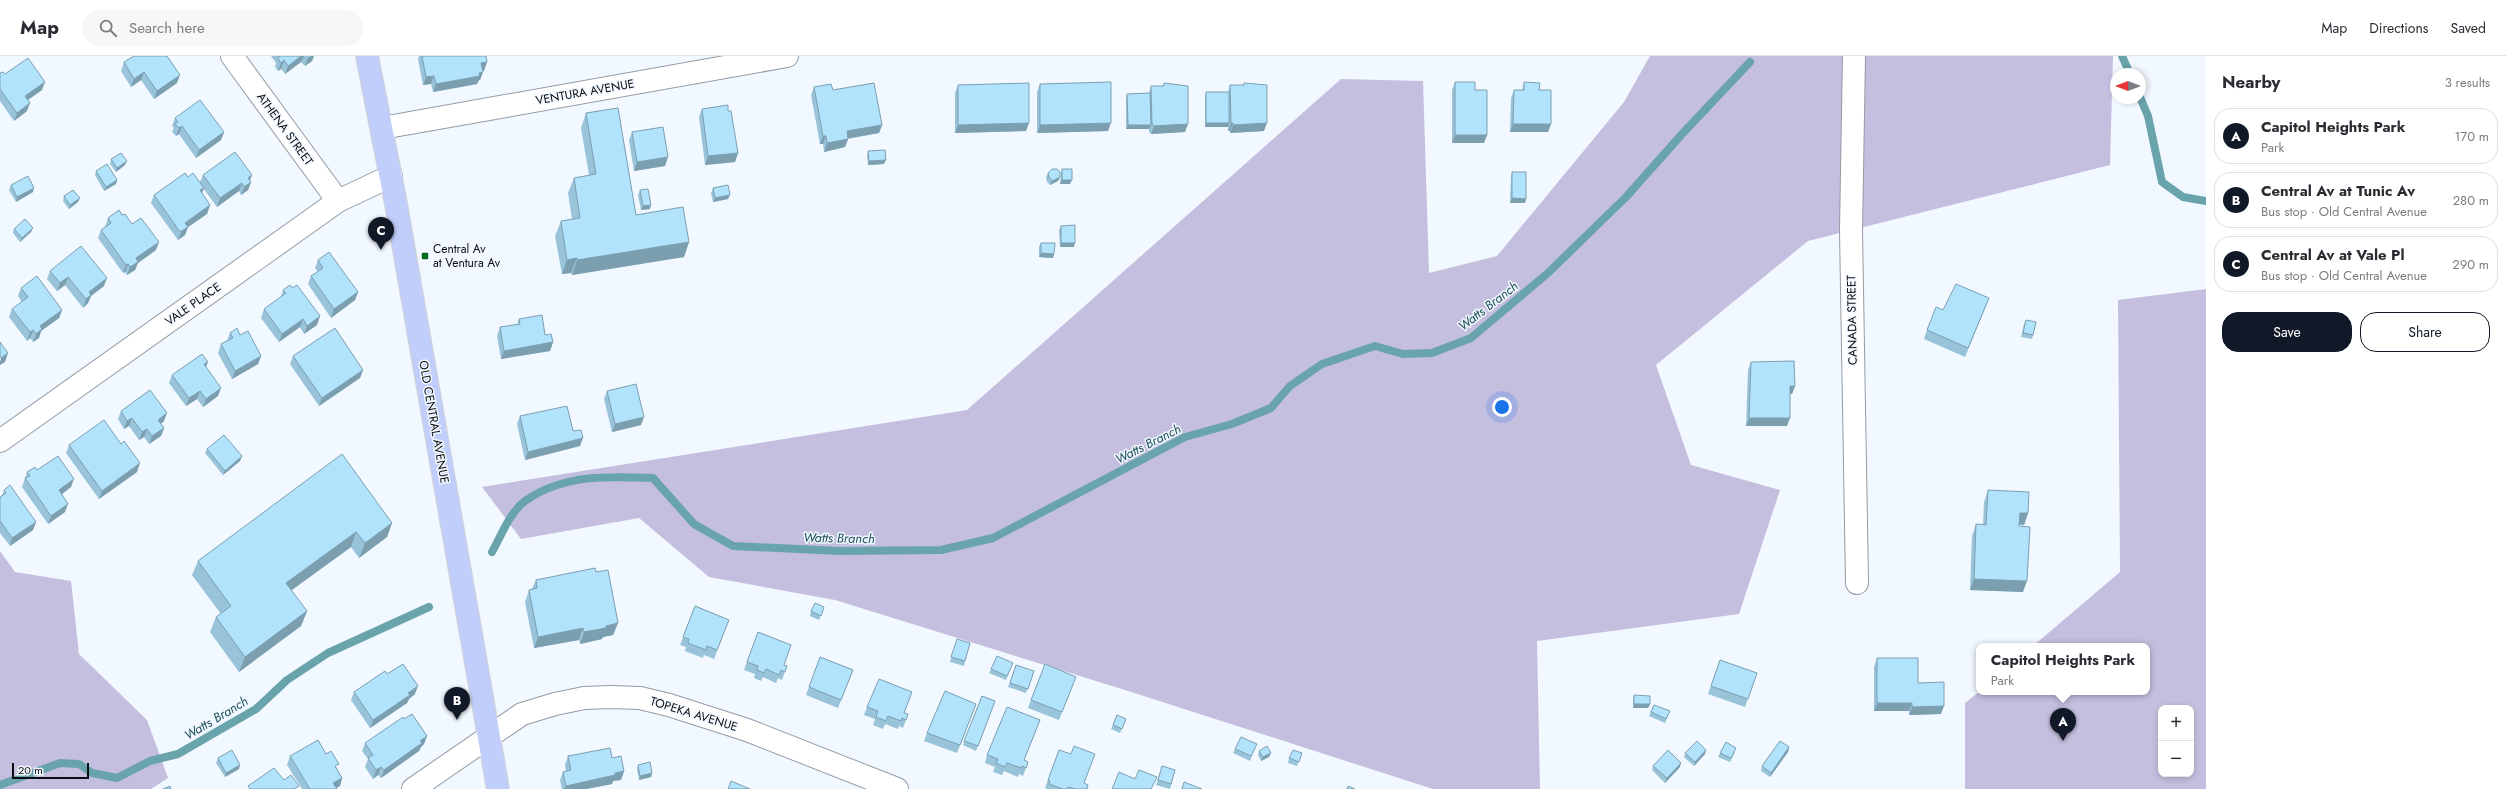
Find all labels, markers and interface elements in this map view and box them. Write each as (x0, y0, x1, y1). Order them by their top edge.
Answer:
search box (83, 10, 363, 46)
text: Map (20, 14, 59, 41)
icon: search (97, 17, 119, 39)
text: Search here (129, 17, 205, 39)
text: Map (2321, 18, 2347, 38)
text: Directions (2369, 18, 2429, 38)
text: Saved (2451, 18, 2486, 38)
north arrow (2110, 68, 2146, 104)
text: Nearby (2222, 70, 2280, 94)
text: 3 results (2445, 73, 2490, 92)
street label: VENTURA AVENUE (534, 74, 636, 110)
street label: ATHENA STREET (252, 89, 318, 170)
text: Capitol Heights Park (2261, 116, 2405, 138)
text: A (2231, 127, 2241, 146)
text: 170 m (2454, 127, 2489, 146)
text: Park (2261, 138, 2284, 157)
text: Central Av at Tunic Av (2261, 180, 2415, 202)
text: B (2232, 191, 2240, 210)
text: 280 m (2453, 191, 2489, 210)
text: Bus stop · Old Central Avenue (2261, 202, 2427, 221)
pin: C (368, 217, 394, 250)
place label: Central Av at Ventura Av (433, 240, 501, 272)
text: Central Av at Vale Pl (2261, 244, 2405, 266)
marker: Central Av at Ventura Av (420, 251, 430, 261)
text: C (2231, 255, 2241, 274)
text: 290 m (2452, 255, 2489, 274)
text: Bus stop · Old Central Avenue (2261, 266, 2427, 285)
street label: CANADA STREET (1842, 274, 1862, 365)
water label: Watts Branch (1454, 276, 1522, 335)
street label: VALE PLACE (161, 278, 225, 330)
button: Save (2222, 312, 2352, 352)
button: Share (2360, 312, 2490, 352)
street label: OLD CENTRAL AVENUE (414, 359, 454, 485)
your location (1492, 397, 1512, 417)
water label: Watts Branch (1112, 419, 1184, 469)
water label: Watts Branch (803, 528, 875, 548)
popup (1976, 643, 2150, 695)
text: Capitol Heights Park (1991, 649, 2135, 671)
text: Park (1991, 671, 2014, 690)
pin: B (444, 687, 470, 720)
water label: Watts Branch (181, 691, 252, 744)
street label: TOPEKA AVENUE (648, 692, 740, 736)
map controls (2158, 705, 2194, 777)
button: + (2158, 705, 2194, 741)
pin: A (2050, 708, 2076, 741)
button: − (2158, 741, 2194, 777)
scale bar (12, 761, 89, 780)
text: 20 m (18, 762, 43, 778)

